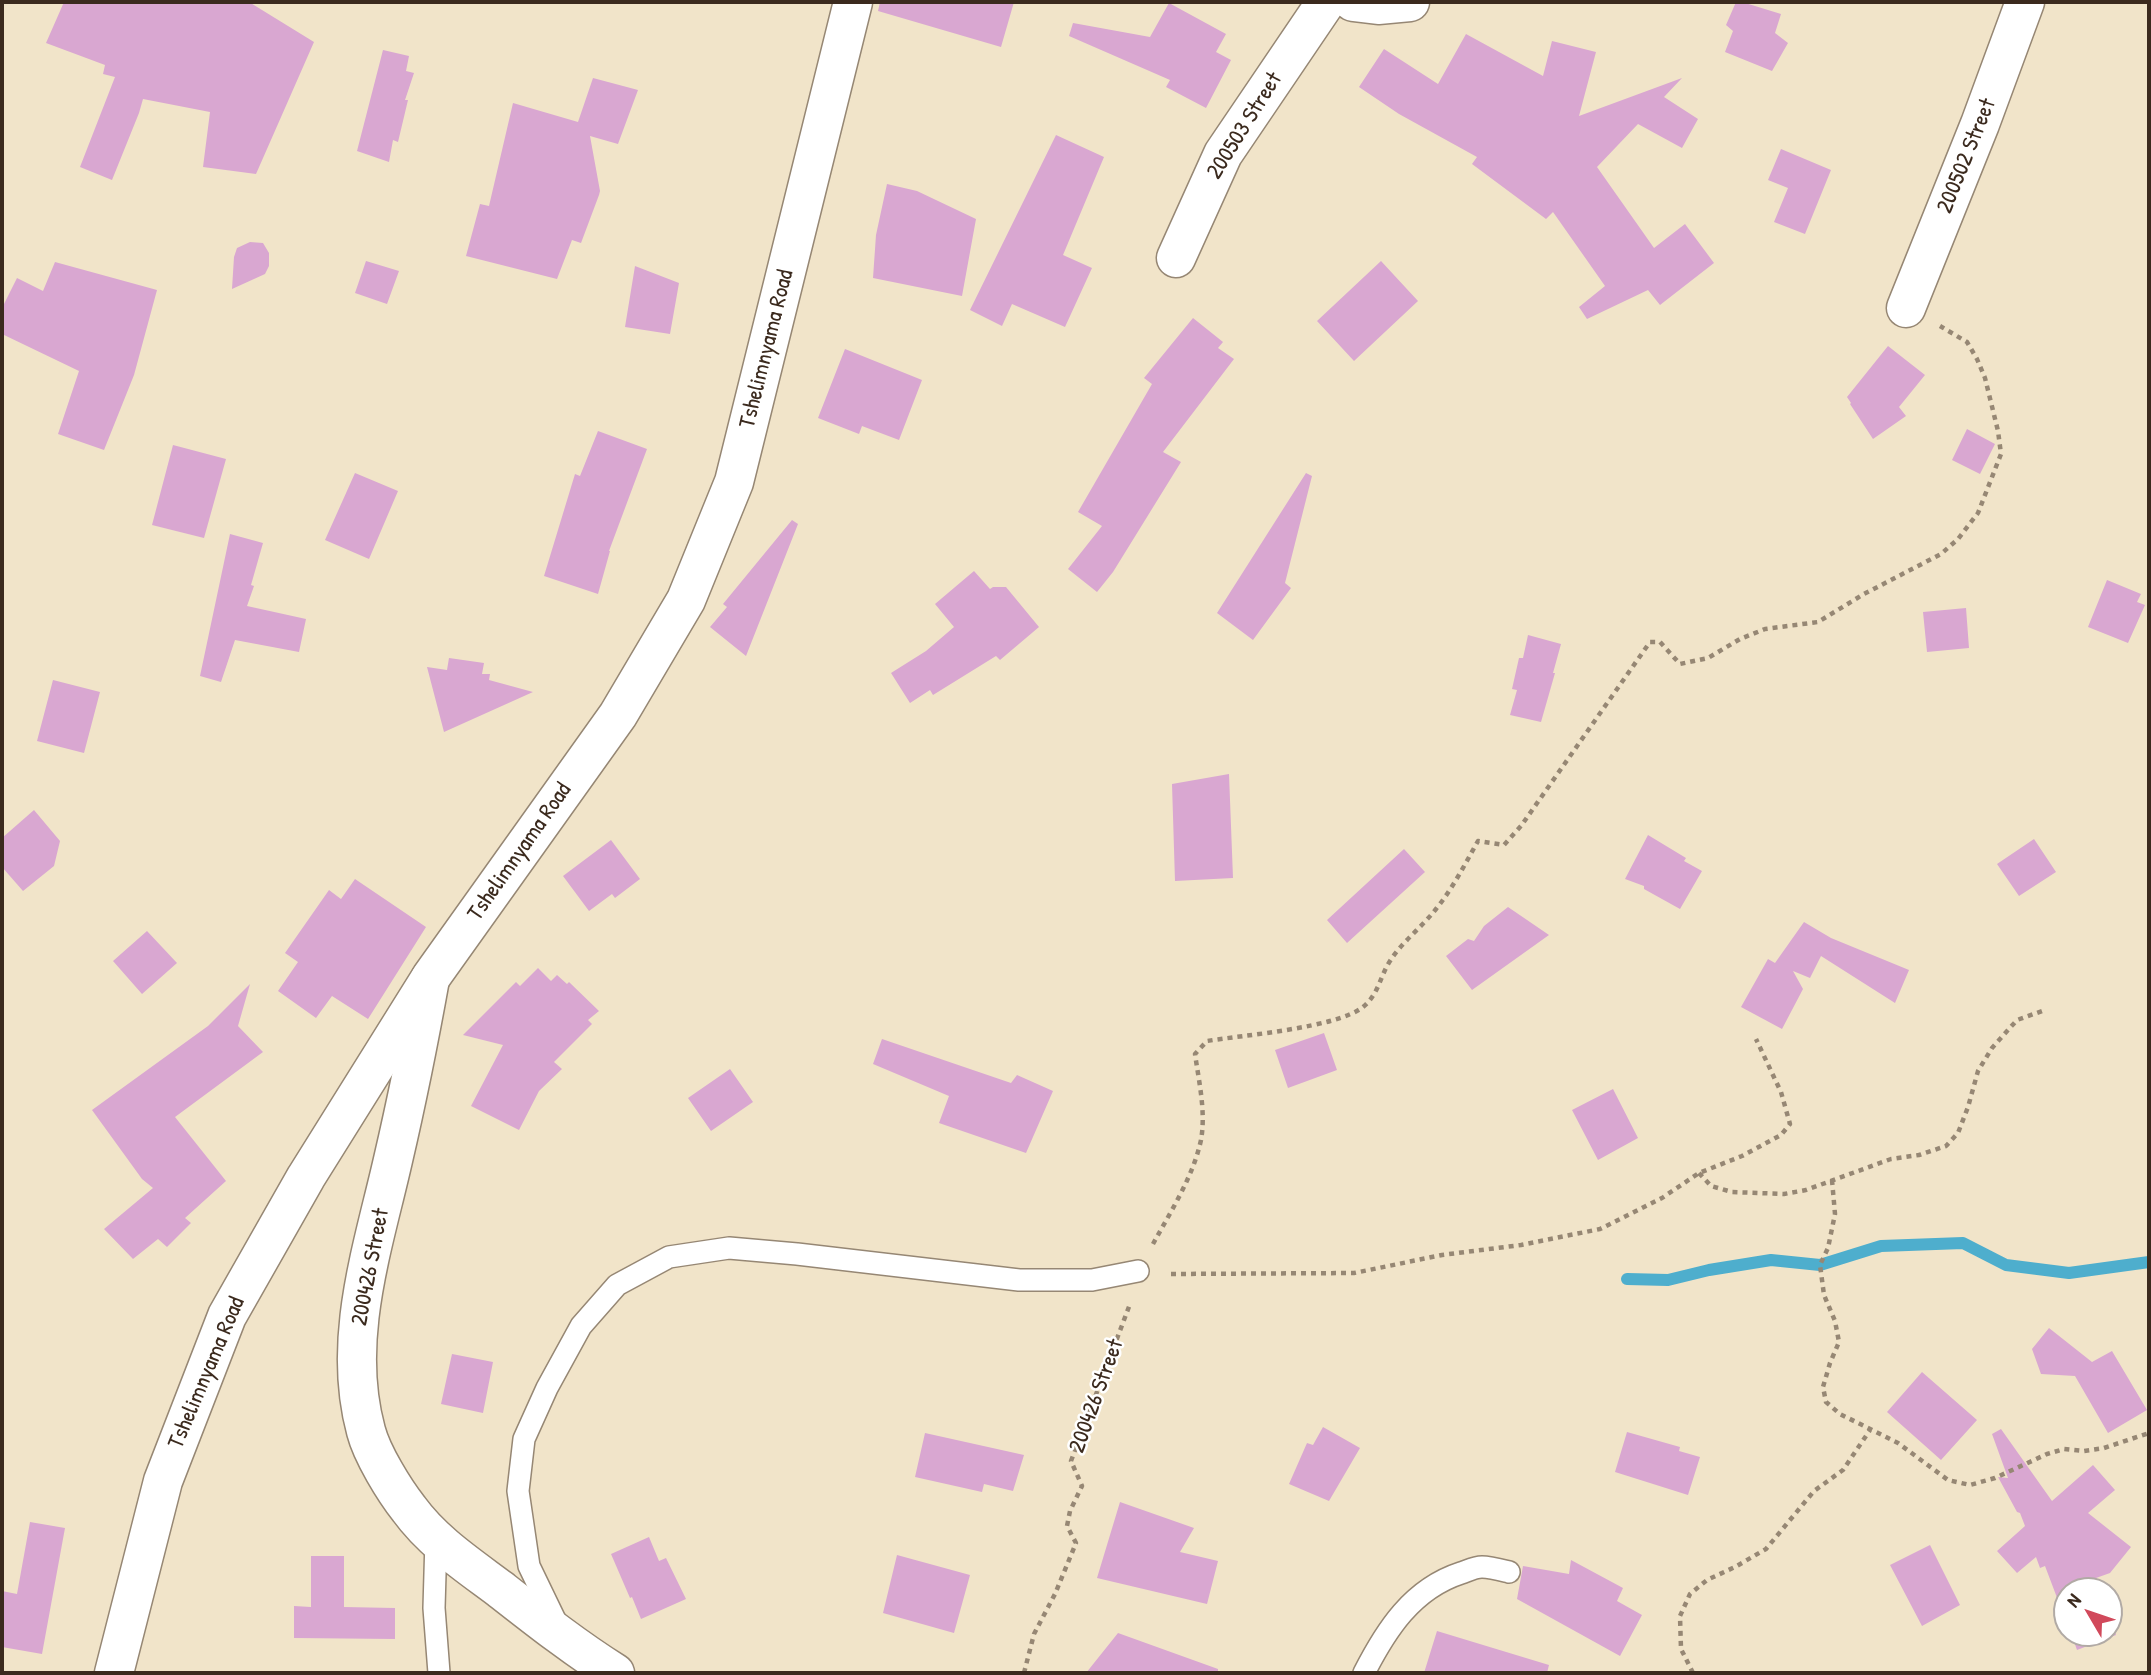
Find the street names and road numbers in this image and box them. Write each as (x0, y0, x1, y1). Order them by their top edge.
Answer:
street label: 200503 Street (1201, 68, 1289, 184)
street label: 200502 Street (1932, 95, 2002, 217)
street label: Tshelimnyama Road (734, 267, 800, 431)
street label: Tshelimnyama Road (462, 778, 578, 926)
street label: 200426 Street (346, 1206, 396, 1328)
street label: Tshelimnyama Road (163, 1293, 251, 1453)
street label: 200426 Street (1064, 1335, 1130, 1457)

